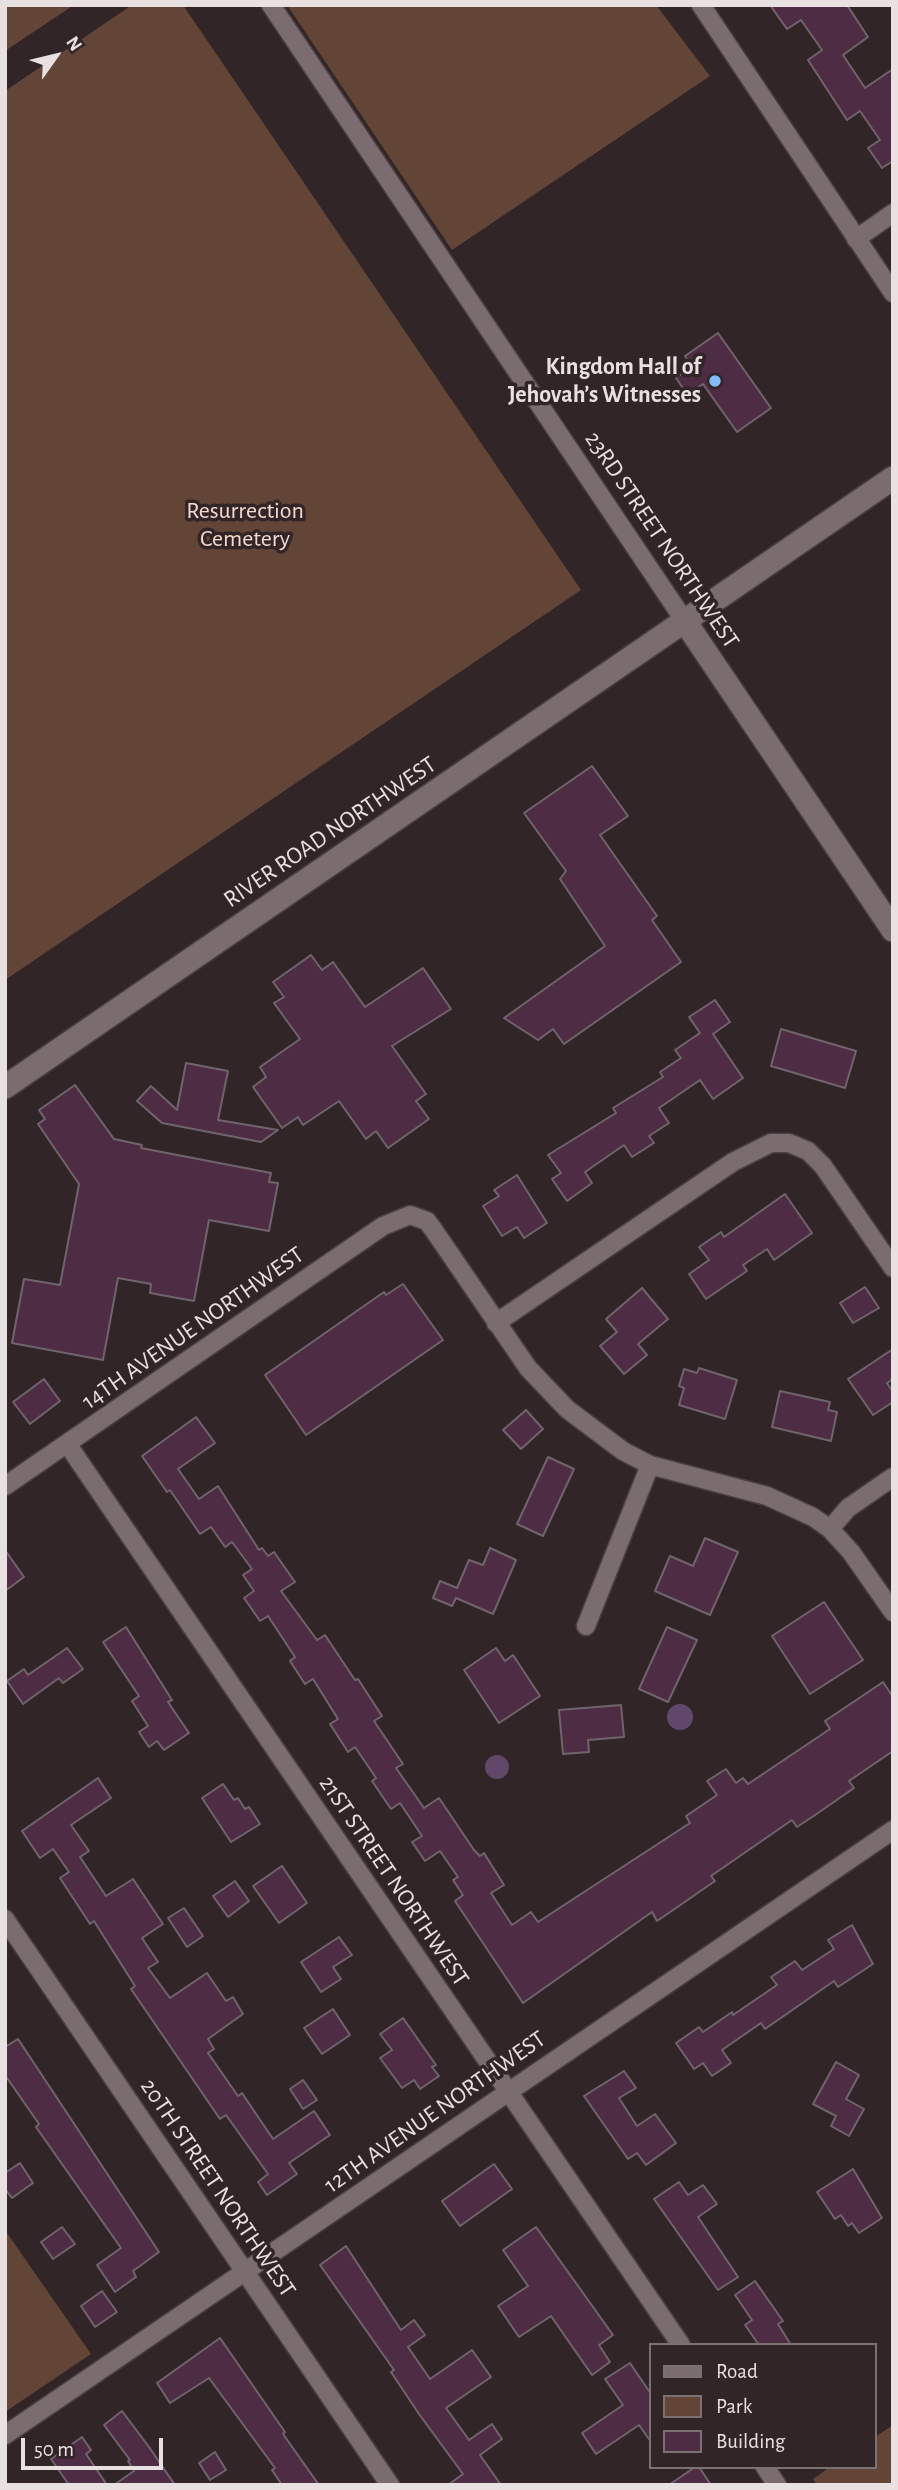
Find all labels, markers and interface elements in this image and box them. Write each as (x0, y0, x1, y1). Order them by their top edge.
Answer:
north arrow (21, 21, 91, 91)
text: N (62, 33, 85, 55)
place label: Kingdom Hall of Jehovah’s Witnesses (508, 353, 701, 409)
marker: Kingdom Hall of Jehovah’s Witnesses (707, 373, 723, 389)
street label: 23RD STREET NORTHWEST (579, 426, 745, 654)
park label: Resurrection Cemetery (186, 497, 304, 553)
street label: RIVER ROAD NORTHWEST (218, 750, 442, 914)
street label: 14TH AVENUE NORTHWEST (76, 1240, 310, 1416)
street label: 21ST STREET NORTHWEST (313, 1770, 475, 1992)
street label: 12TH AVENUE NORTHWEST (319, 2025, 551, 2199)
street label: 20TH STREET NORTHWEST (134, 2073, 302, 2303)
legend (650, 2343, 877, 2469)
text: Road (716, 2361, 758, 2382)
text: Park (716, 2396, 752, 2417)
scale bar (24, 2424, 166, 2468)
text: Building (716, 2431, 785, 2452)
text: 50 m (34, 2439, 74, 2460)

